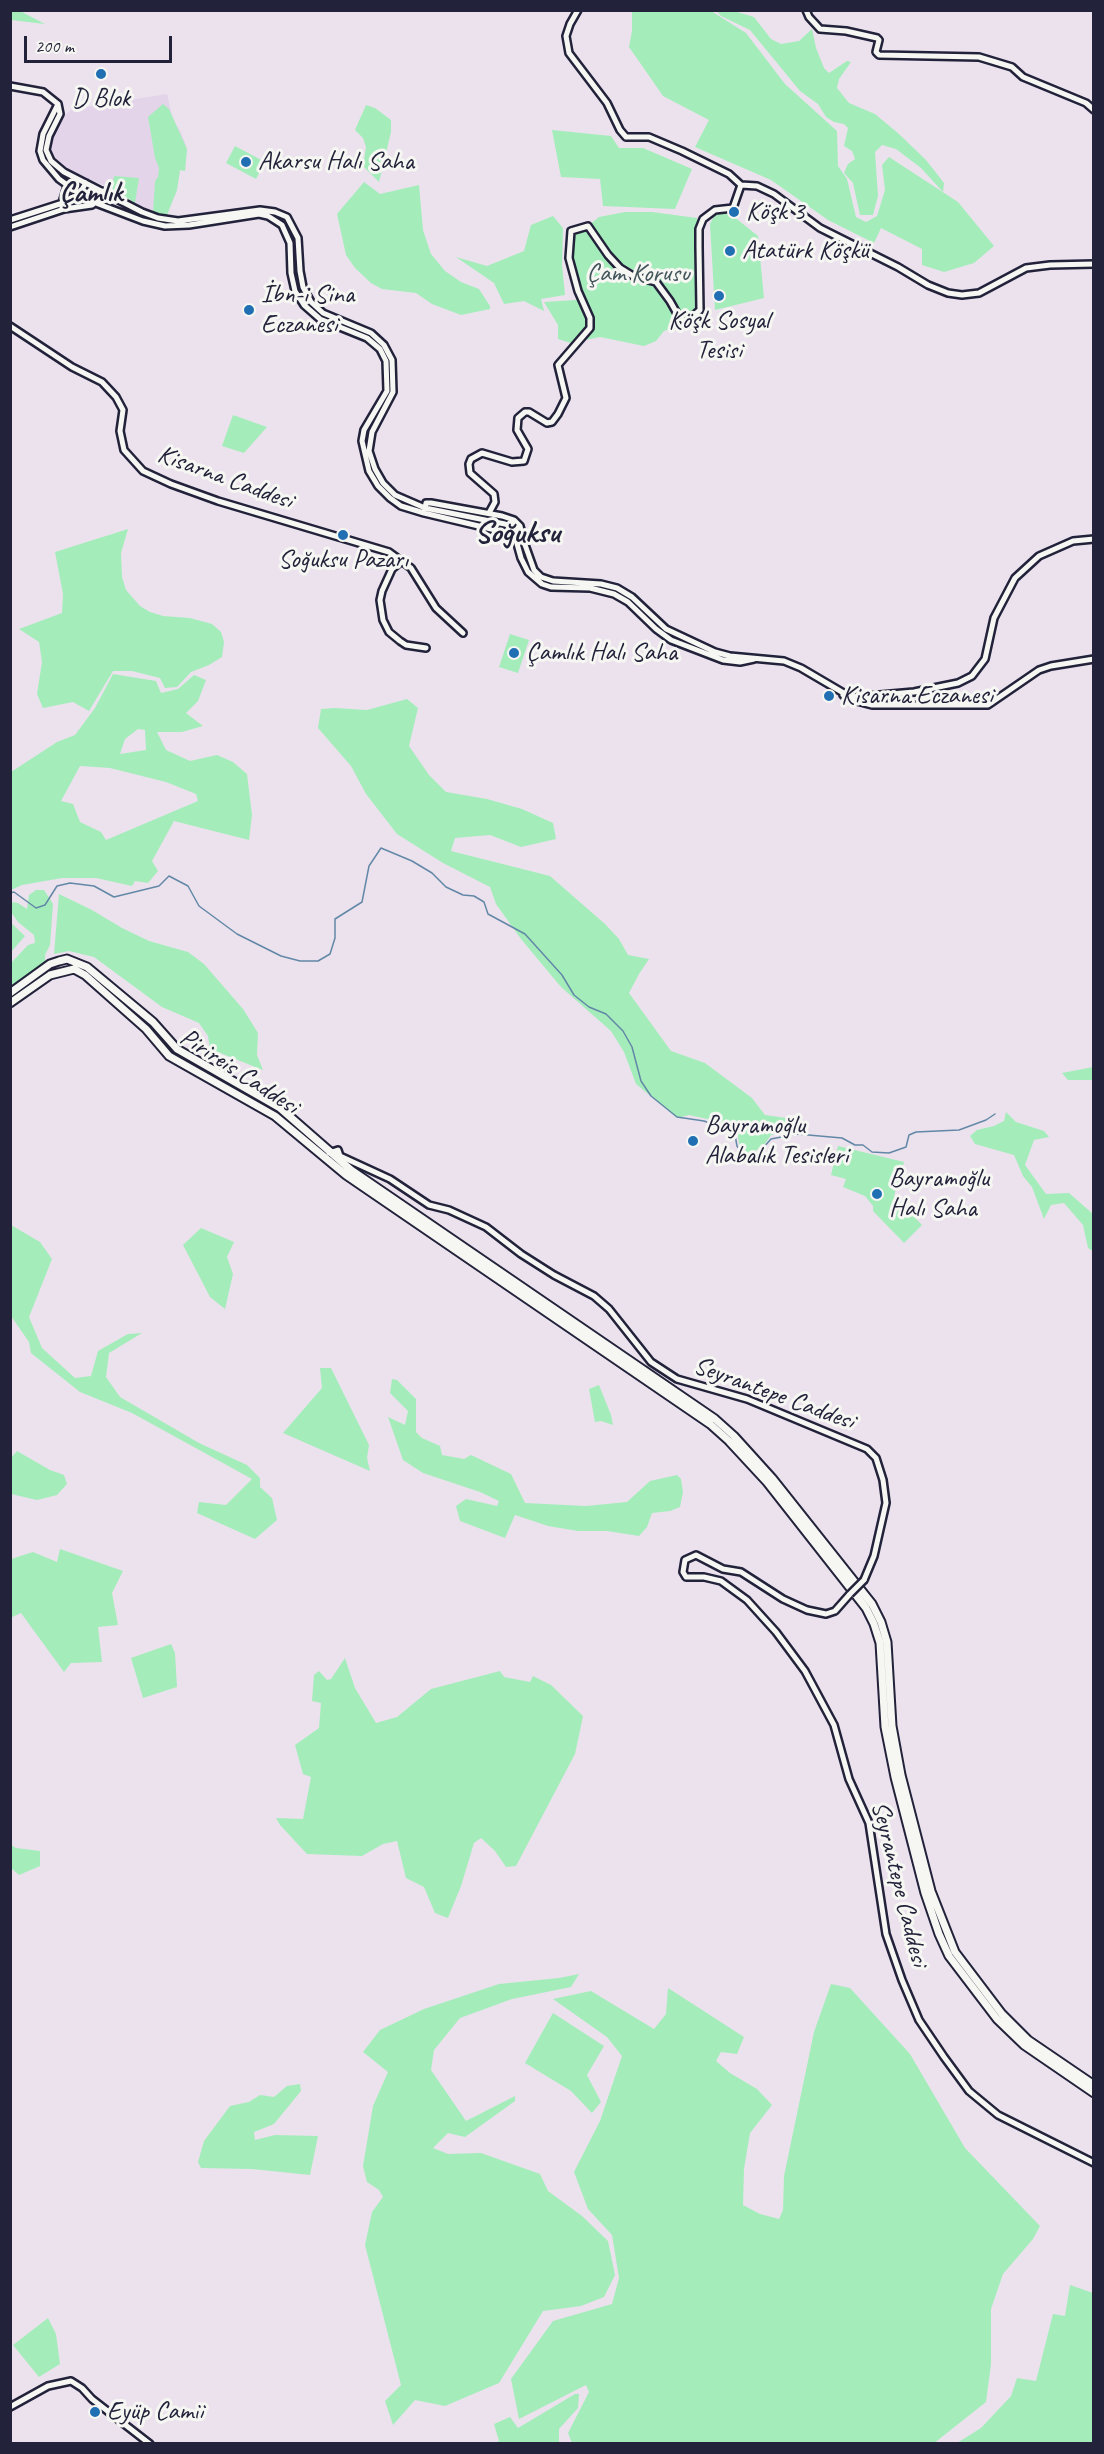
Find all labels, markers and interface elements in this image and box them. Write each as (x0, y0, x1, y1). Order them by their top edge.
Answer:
scale bar (27, 24, 176, 62)
text: 200 m (35, 35, 74, 57)
marker: D Blok (94, 67, 108, 81)
place label: D Blok (72, 83, 130, 115)
place label: Akarsu Halı Saha (258, 146, 414, 178)
marker: Akarsu Halı Saha (239, 155, 253, 169)
district label: Çamlık (60, 177, 122, 211)
place label: Köşk 3 (746, 196, 804, 228)
marker: Köşk 3 (727, 205, 741, 219)
place label: Atatürk Köşkü (742, 235, 868, 267)
marker: Atatürk Köşkü (723, 244, 737, 258)
park label: Çam Korusu (586, 258, 690, 290)
place label: İbn-i Sina Eczanesi (261, 279, 354, 340)
marker: Köşk Sosyal Tesisi (712, 289, 726, 303)
marker: İbn-i Sina Eczanesi (242, 303, 256, 317)
place label: Köşk Sosyal Tesisi (669, 305, 769, 366)
street label: Kisarna Caddesi (153, 439, 297, 517)
district label: Soğuksu (474, 515, 560, 553)
marker: Soğuksu Pazarı (336, 528, 350, 542)
place label: Soğuksu Pazarı (278, 544, 408, 576)
place label: Çamlık Halı Saha (526, 637, 677, 669)
marker: Çamlık Halı Saha (507, 646, 521, 660)
place label: Kisarna Eczanesi (841, 680, 993, 712)
marker: Kisarna Eczanesi (822, 689, 836, 703)
street label: Pirireis Caddesi (174, 1022, 304, 1122)
place label: Bayramoğlu Alabalık Tesisleri (705, 1110, 848, 1172)
marker: Bayramoğlu Alabalık Tesisleri (686, 1134, 700, 1148)
place label: Bayramoğlu Halı Saha (889, 1163, 989, 1224)
marker: Bayramoğlu Halı Saha (870, 1187, 884, 1201)
street label: Seyrantepe Caddesi (689, 1350, 859, 1438)
street label: Seyrantepe Caddesi (863, 1798, 935, 1970)
place label: Eyüp Camii (107, 2396, 203, 2428)
marker: Eyüp Camii (88, 2405, 102, 2419)

